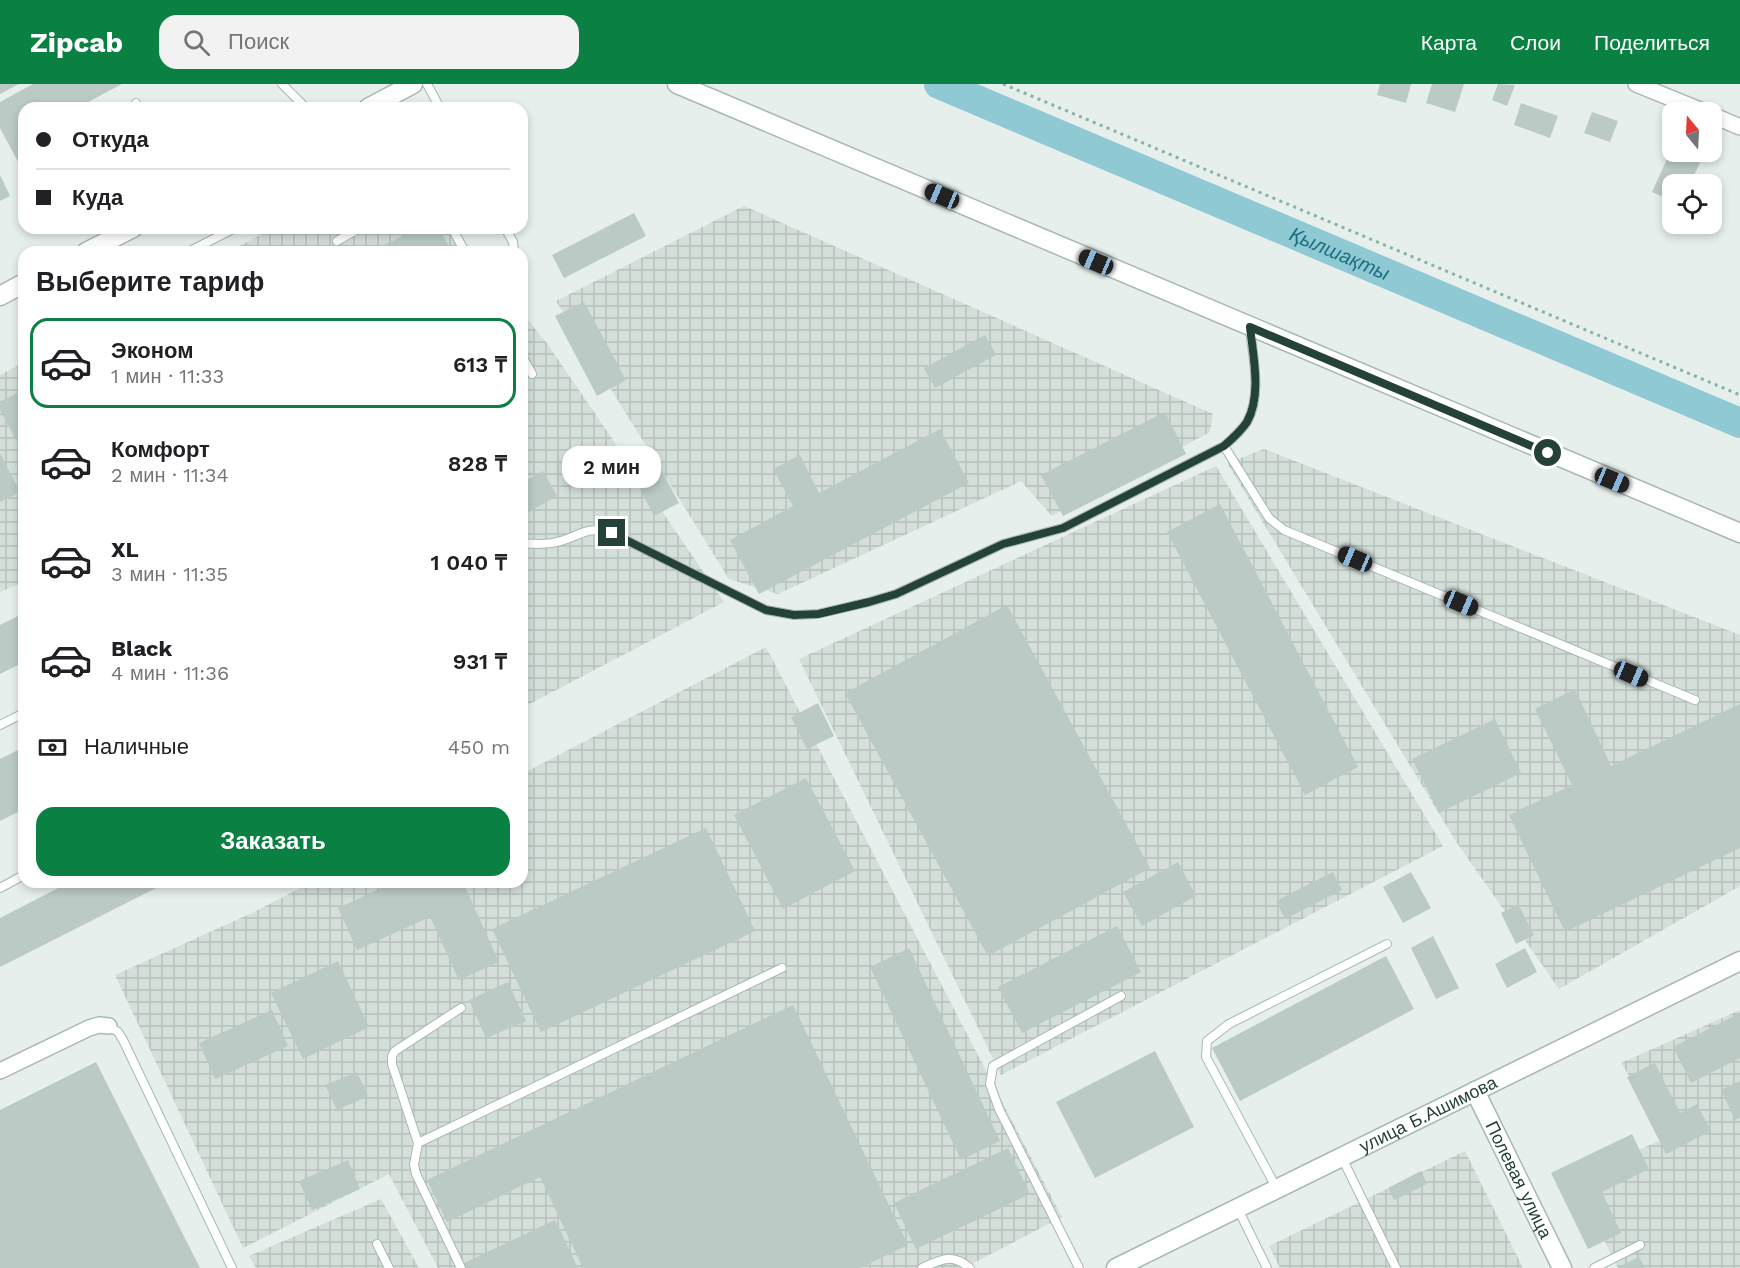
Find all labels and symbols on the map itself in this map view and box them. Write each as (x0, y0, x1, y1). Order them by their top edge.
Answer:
north arrow (1662, 102, 1722, 162)
car (922, 181, 962, 211)
water label: Қылшақты (1286, 222, 1394, 285)
car (1076, 247, 1116, 277)
route start (1534, 439, 1561, 466)
callout: 2 мин (562, 446, 662, 488)
car (1592, 465, 1632, 495)
route end (598, 519, 625, 546)
car (1335, 544, 1375, 574)
car (1441, 588, 1481, 618)
car (1611, 659, 1651, 689)
street label: улица Б.Ашимова (1356, 1071, 1501, 1157)
street label: Полевая улица (1481, 1118, 1557, 1243)

